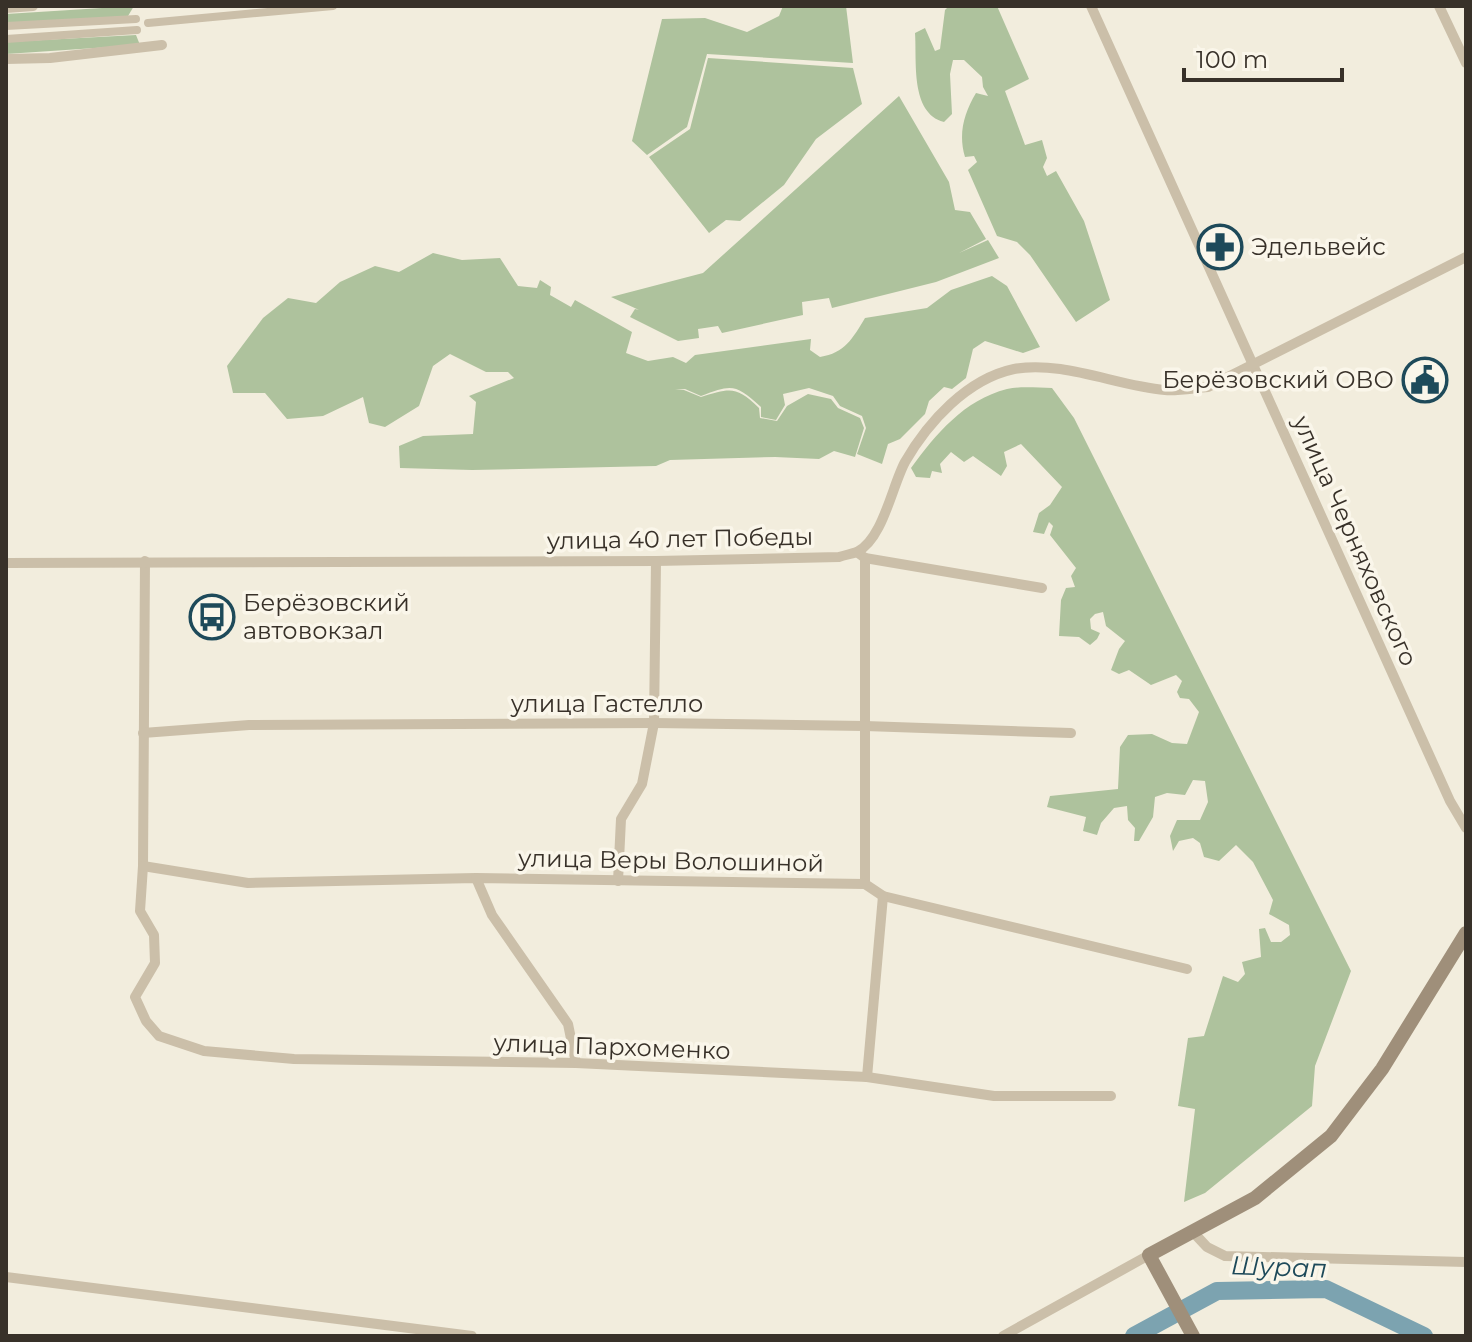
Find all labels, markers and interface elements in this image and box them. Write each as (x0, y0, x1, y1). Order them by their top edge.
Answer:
scale bar (1184, 32, 1342, 82)
text: 100 m (1196, 45, 1268, 74)
pharmacy icon: Эдельвейс (1196, 223, 1244, 271)
place label: Эдельвейс (1251, 232, 1386, 261)
public building icon: Берёзовский ОВО (1401, 356, 1449, 404)
place label: Берёзовский ОВО (1162, 365, 1394, 394)
street label: улица Черняховского (1287, 410, 1424, 670)
street label: улица 40 лет Победы (546, 522, 813, 555)
place label: Берёзовский автовокзал (243, 588, 410, 645)
bus stop icon: Берёзовский автовокзал (188, 593, 236, 641)
street label: улица Гастелло (510, 689, 703, 718)
street label: улица Веры Волошиной (517, 843, 824, 878)
street label: улица Пархоменко (492, 1028, 731, 1065)
water label: Шурап (1230, 1249, 1328, 1285)

